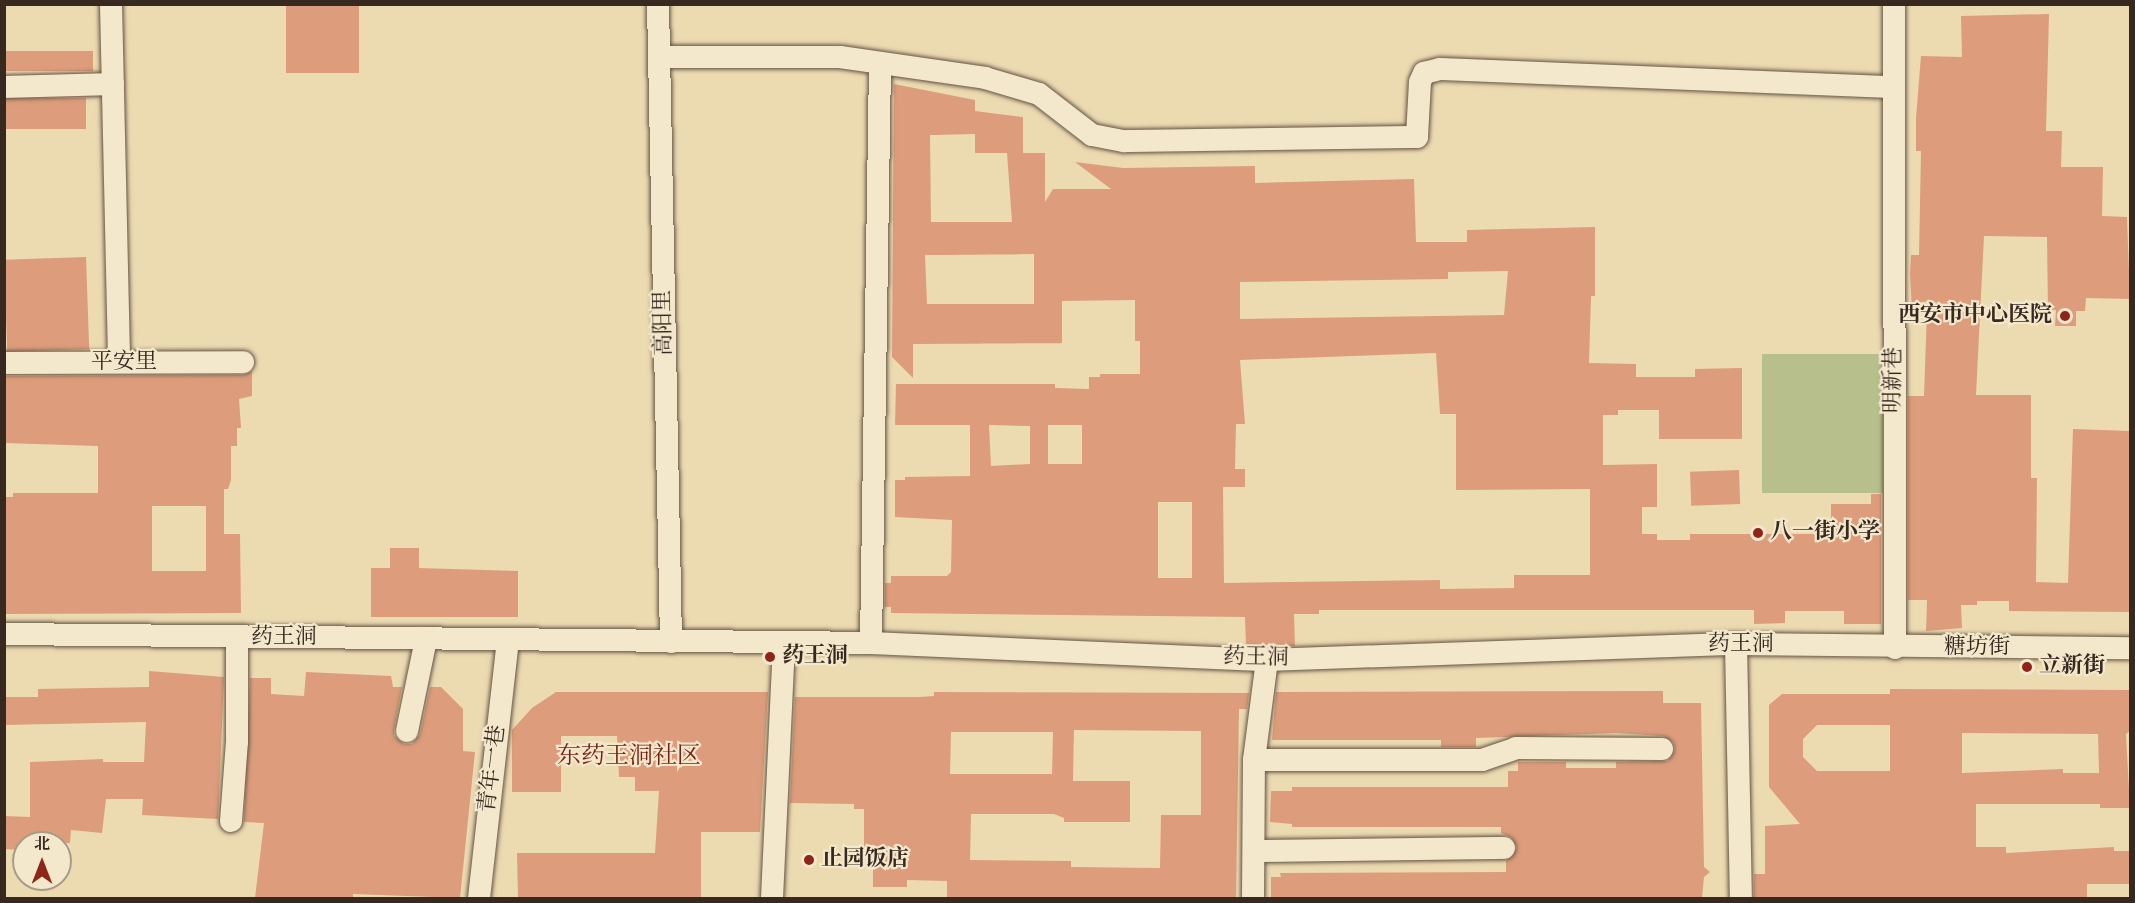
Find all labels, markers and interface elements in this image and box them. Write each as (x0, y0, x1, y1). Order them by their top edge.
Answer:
street label: 高阳里 (650, 290, 678, 356)
place label: 西安市中心医院 (1898, 303, 2052, 329)
marker: 西安市中心医院 (2056, 307, 2074, 325)
street label: 明新巷 (1881, 347, 1907, 413)
street label: 平安里 (91, 350, 157, 376)
place label: 八一街小学 (1770, 520, 1880, 546)
marker: 八一街小学 (1751, 526, 1765, 540)
street label: 药王洞 (251, 625, 317, 651)
street label: 药王洞 (1708, 632, 1774, 658)
street label: 糖坊街 (1944, 635, 2010, 661)
place label: 药王洞 (782, 644, 848, 670)
street label: 药王洞 (1223, 644, 1289, 672)
marker: 药王洞 (763, 650, 777, 664)
place label: 立新街 (2039, 654, 2105, 680)
marker: 立新街 (2020, 660, 2034, 674)
street label: 青年一巷 (475, 724, 511, 814)
district label: 东药王洞社区 (557, 744, 701, 772)
north arrow (12, 831, 72, 891)
text: 北 (34, 834, 50, 856)
place label: 止园饭店 (821, 847, 909, 873)
marker: 止园饭店 (802, 853, 816, 867)

